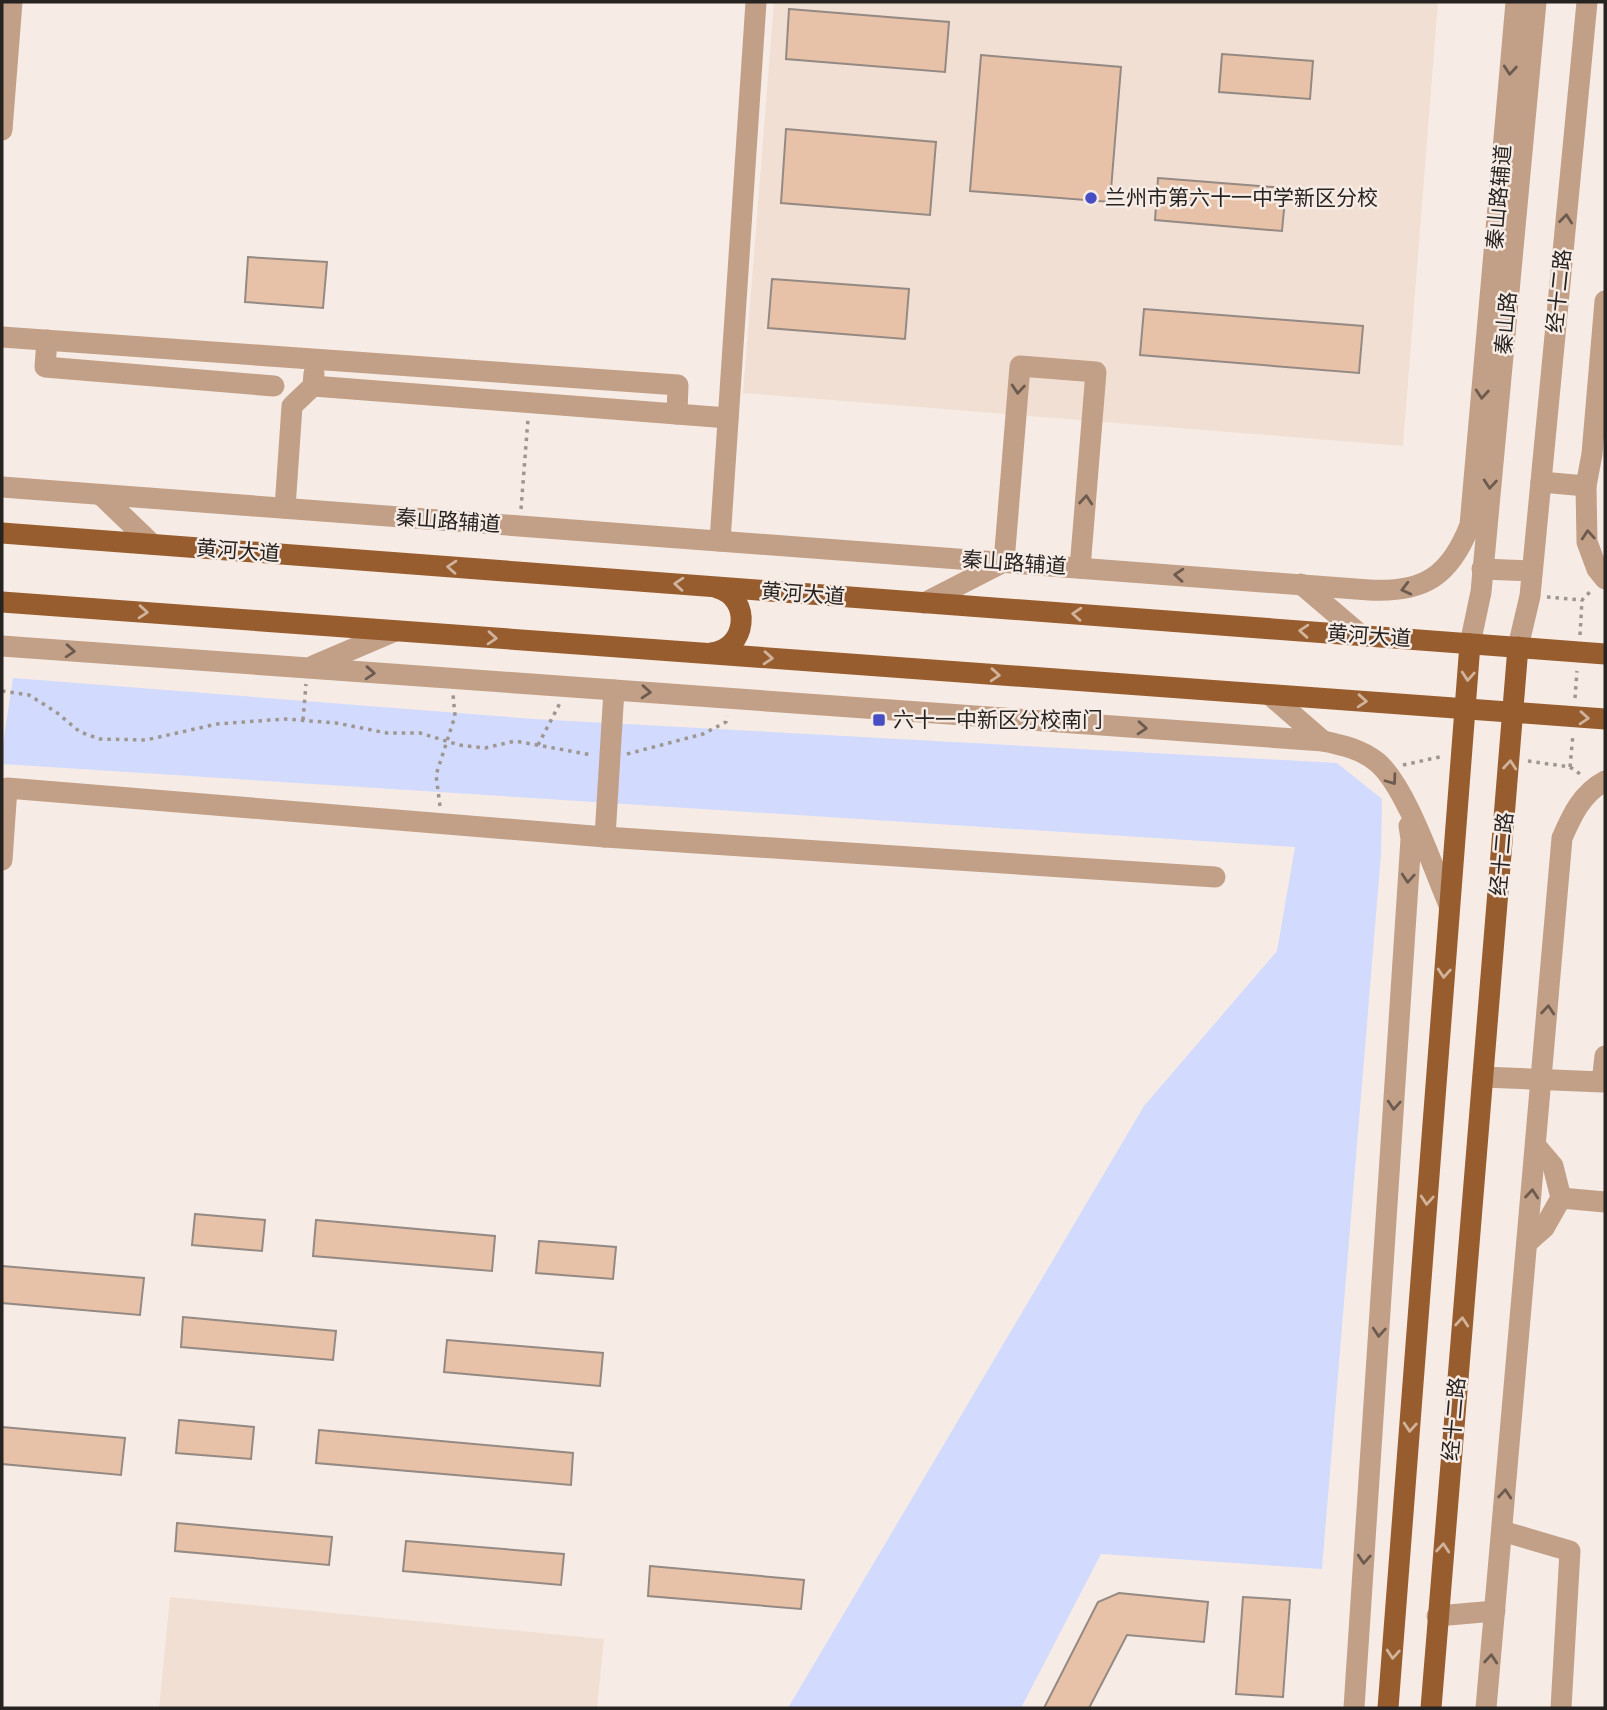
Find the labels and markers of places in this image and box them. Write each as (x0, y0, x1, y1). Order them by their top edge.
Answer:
place label: 兰州市第六十一中学新区分校 (1105, 186, 1378, 209)
marker: 兰州市第六十一中学新区分校 (1083, 190, 1099, 206)
place label: 六十一中新区分校南门 (893, 708, 1103, 731)
marker: 六十一中新区分校南门 (871, 712, 887, 728)

